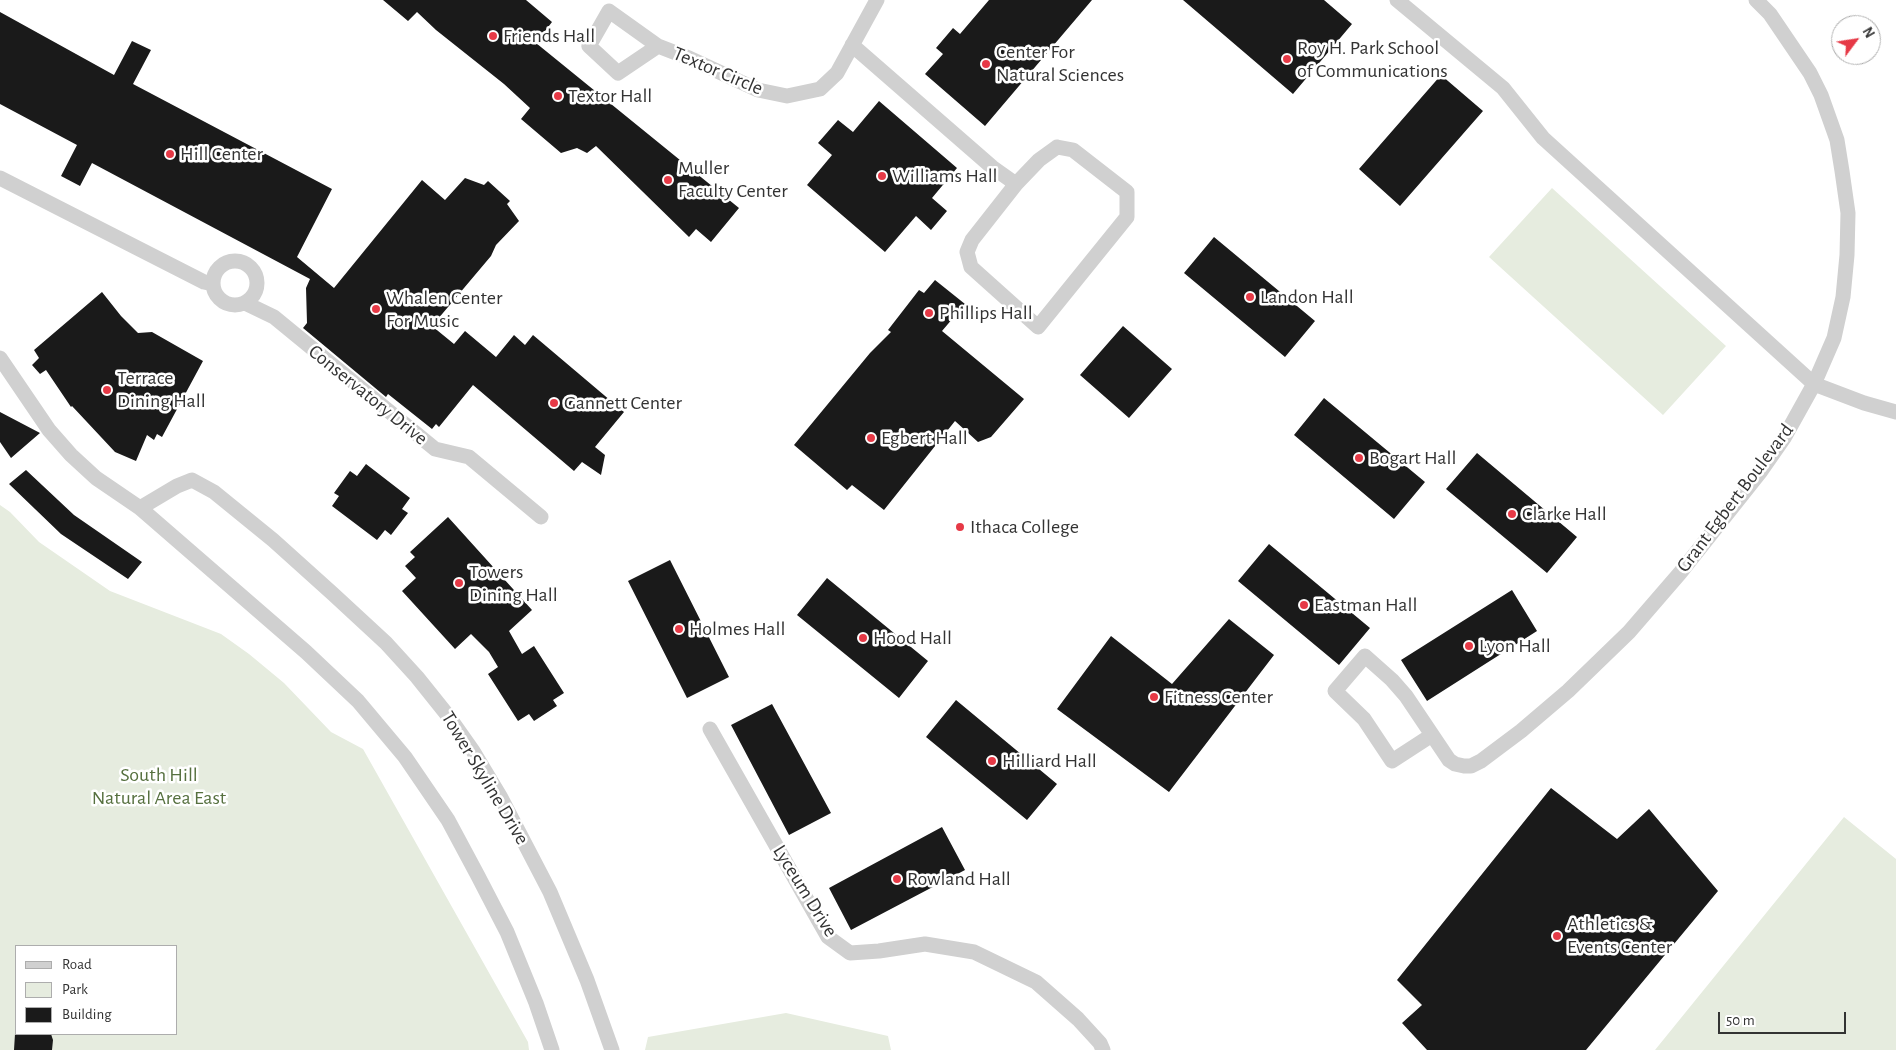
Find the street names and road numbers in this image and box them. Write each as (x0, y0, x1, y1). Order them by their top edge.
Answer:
street label: Textor Circle (669, 41, 767, 101)
street label: Conservatory Drive (304, 340, 432, 450)
street label: Grant Egbert Boulevard (1671, 419, 1799, 577)
street label: Tower Skyline Drive (436, 707, 534, 849)
street label: Lyceum Drive (767, 841, 843, 941)

